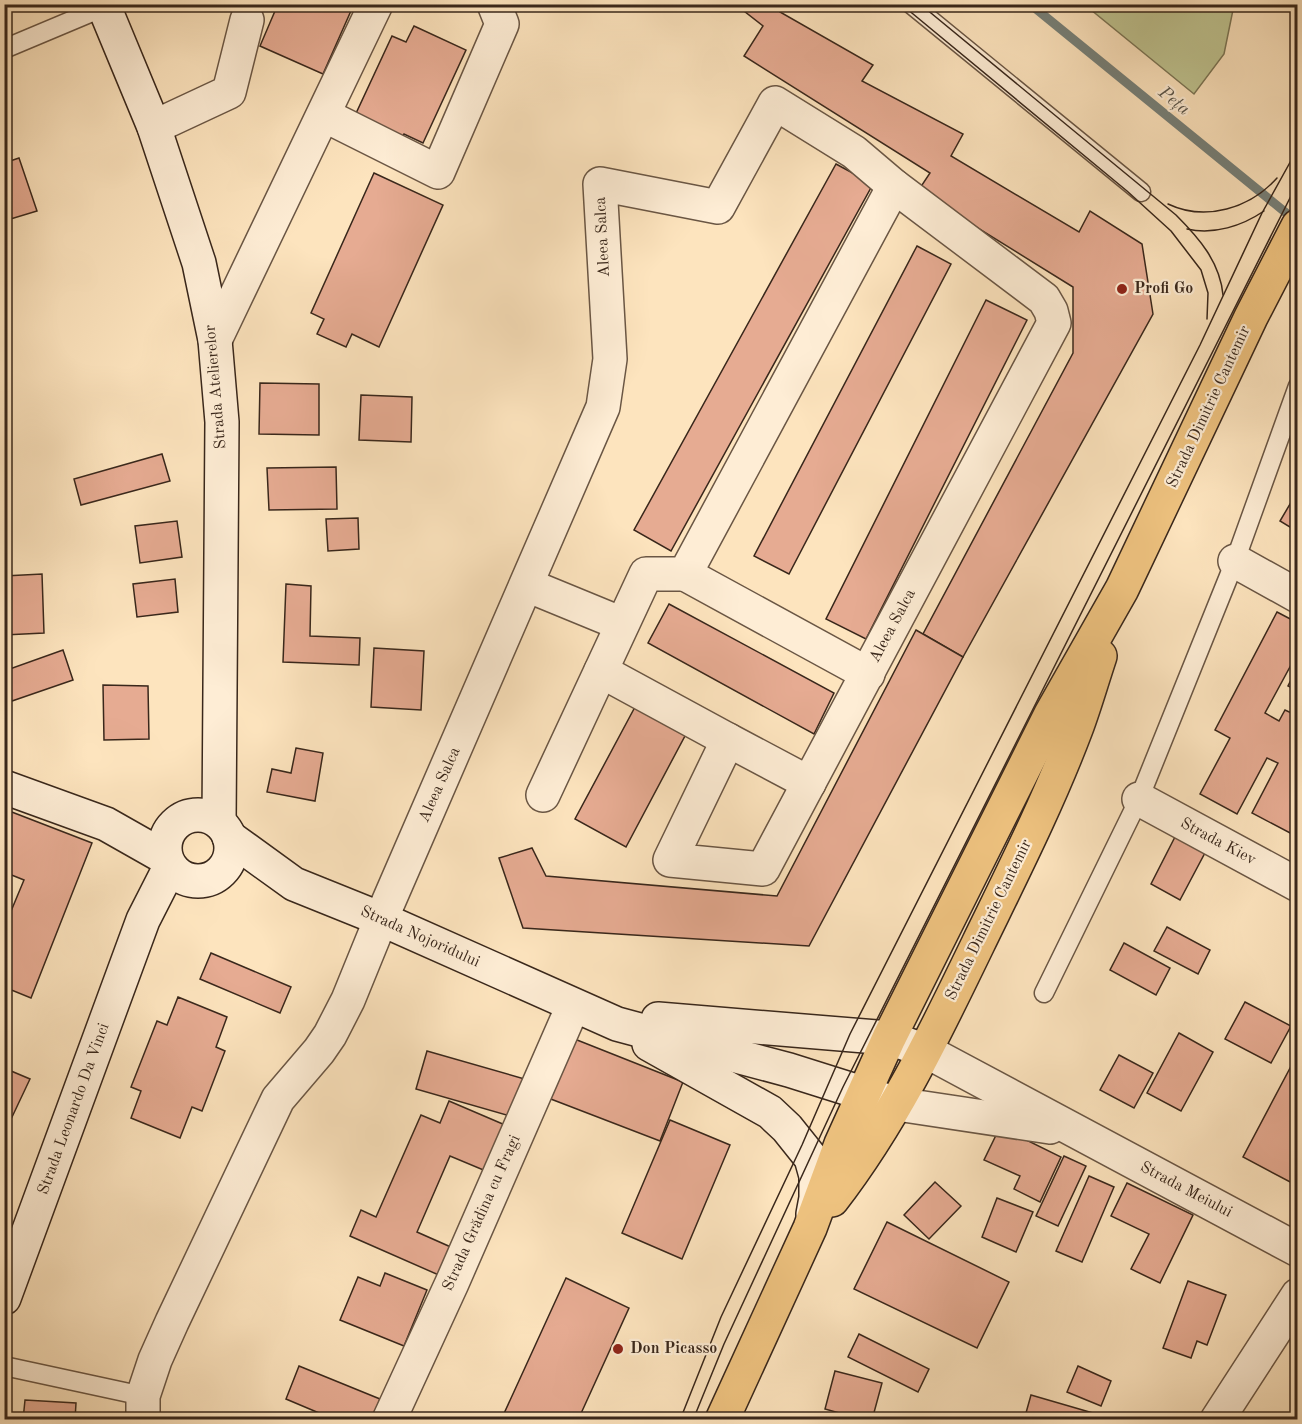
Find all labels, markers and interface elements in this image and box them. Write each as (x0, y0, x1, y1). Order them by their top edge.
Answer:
water label: Peța (1153, 83, 1193, 120)
street label: Aleea Salca (593, 196, 613, 278)
place label: Profi Go (1134, 281, 1193, 297)
marker: Profi Go (1115, 282, 1129, 296)
street label: Strada Dimitrie Cantemir (1164, 323, 1254, 490)
street label: Strada Atelierelor (203, 324, 229, 450)
street label: Aleea Salca (867, 587, 919, 665)
street label: Aleea Salca (416, 745, 464, 825)
street label: Strada Kiev (1178, 815, 1259, 869)
street label: Strada Dimitrie Cantemir (943, 837, 1035, 1003)
street label: Strada Nojoridului (358, 903, 482, 971)
street label: Strada Leonardo Da Vinci (35, 1021, 113, 1197)
street label: Strada Grădina cu Fragi (440, 1133, 524, 1293)
street label: Strada Meiului (1137, 1159, 1235, 1221)
place label: Don Picasso (630, 1341, 717, 1357)
marker: Don Picasso (611, 1342, 625, 1356)

